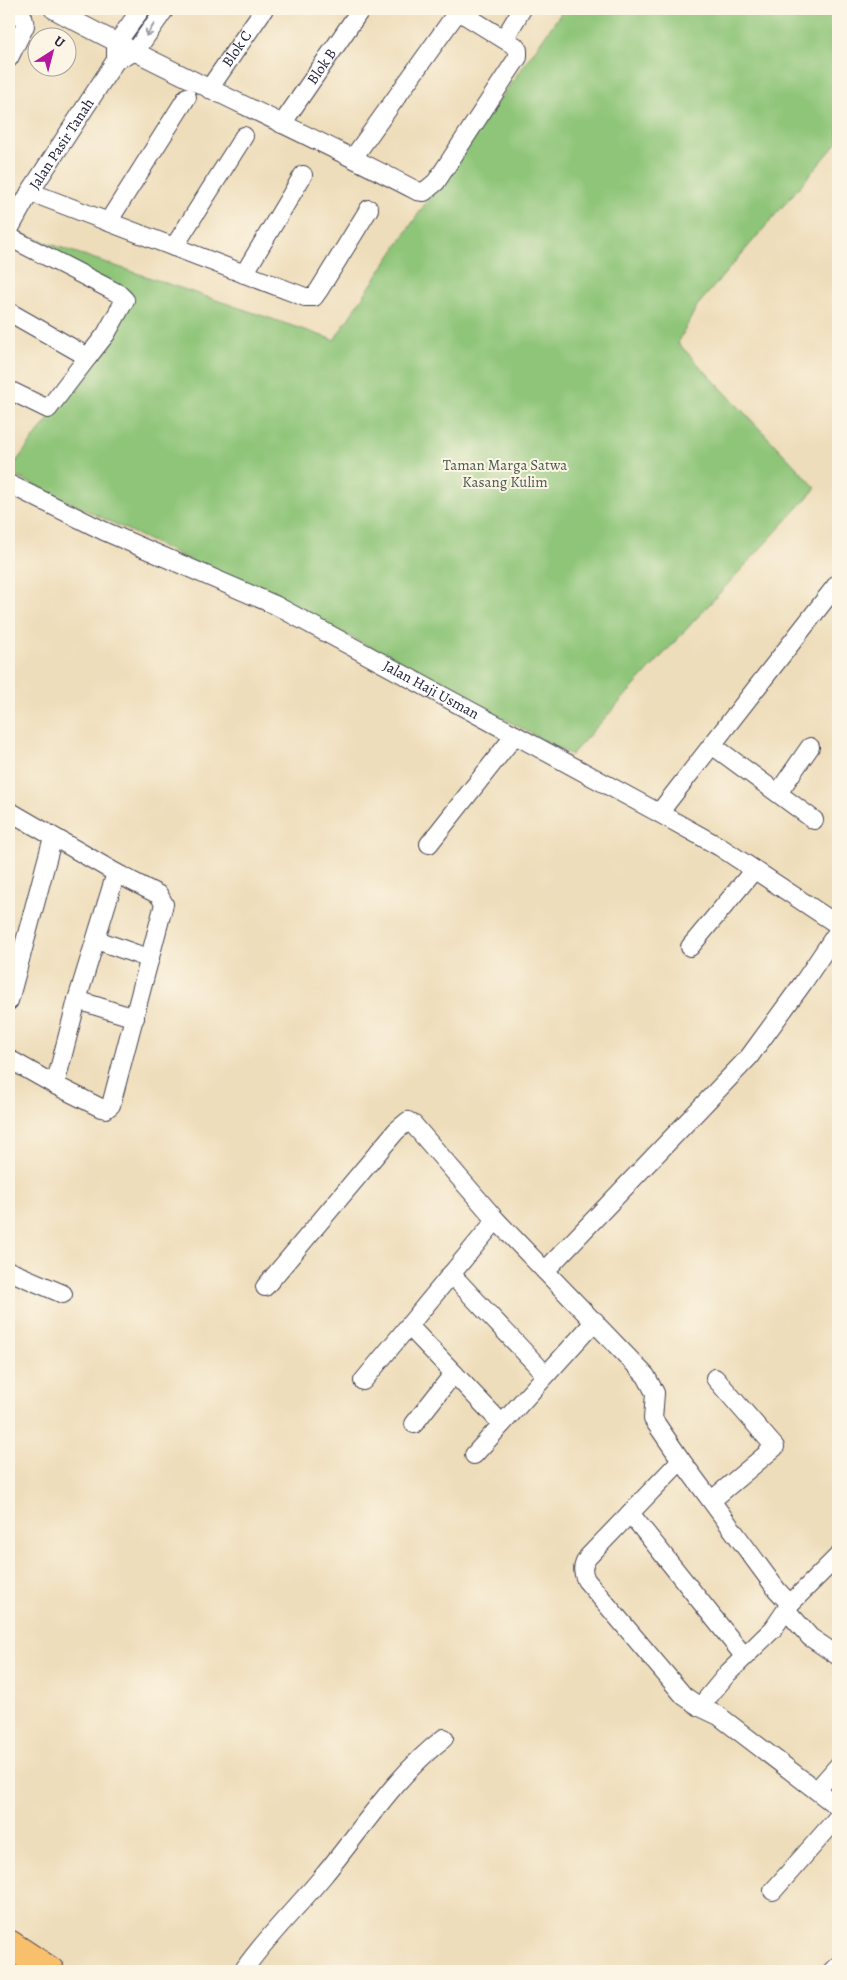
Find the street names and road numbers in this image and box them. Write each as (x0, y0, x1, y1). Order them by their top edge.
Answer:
street label: Blok C (217, 26, 256, 71)
street label: Blok B (302, 44, 341, 88)
street label: Jalan Pasir Tanah (24, 94, 98, 193)
street label: Jalan Haji Usman (380, 656, 483, 724)

